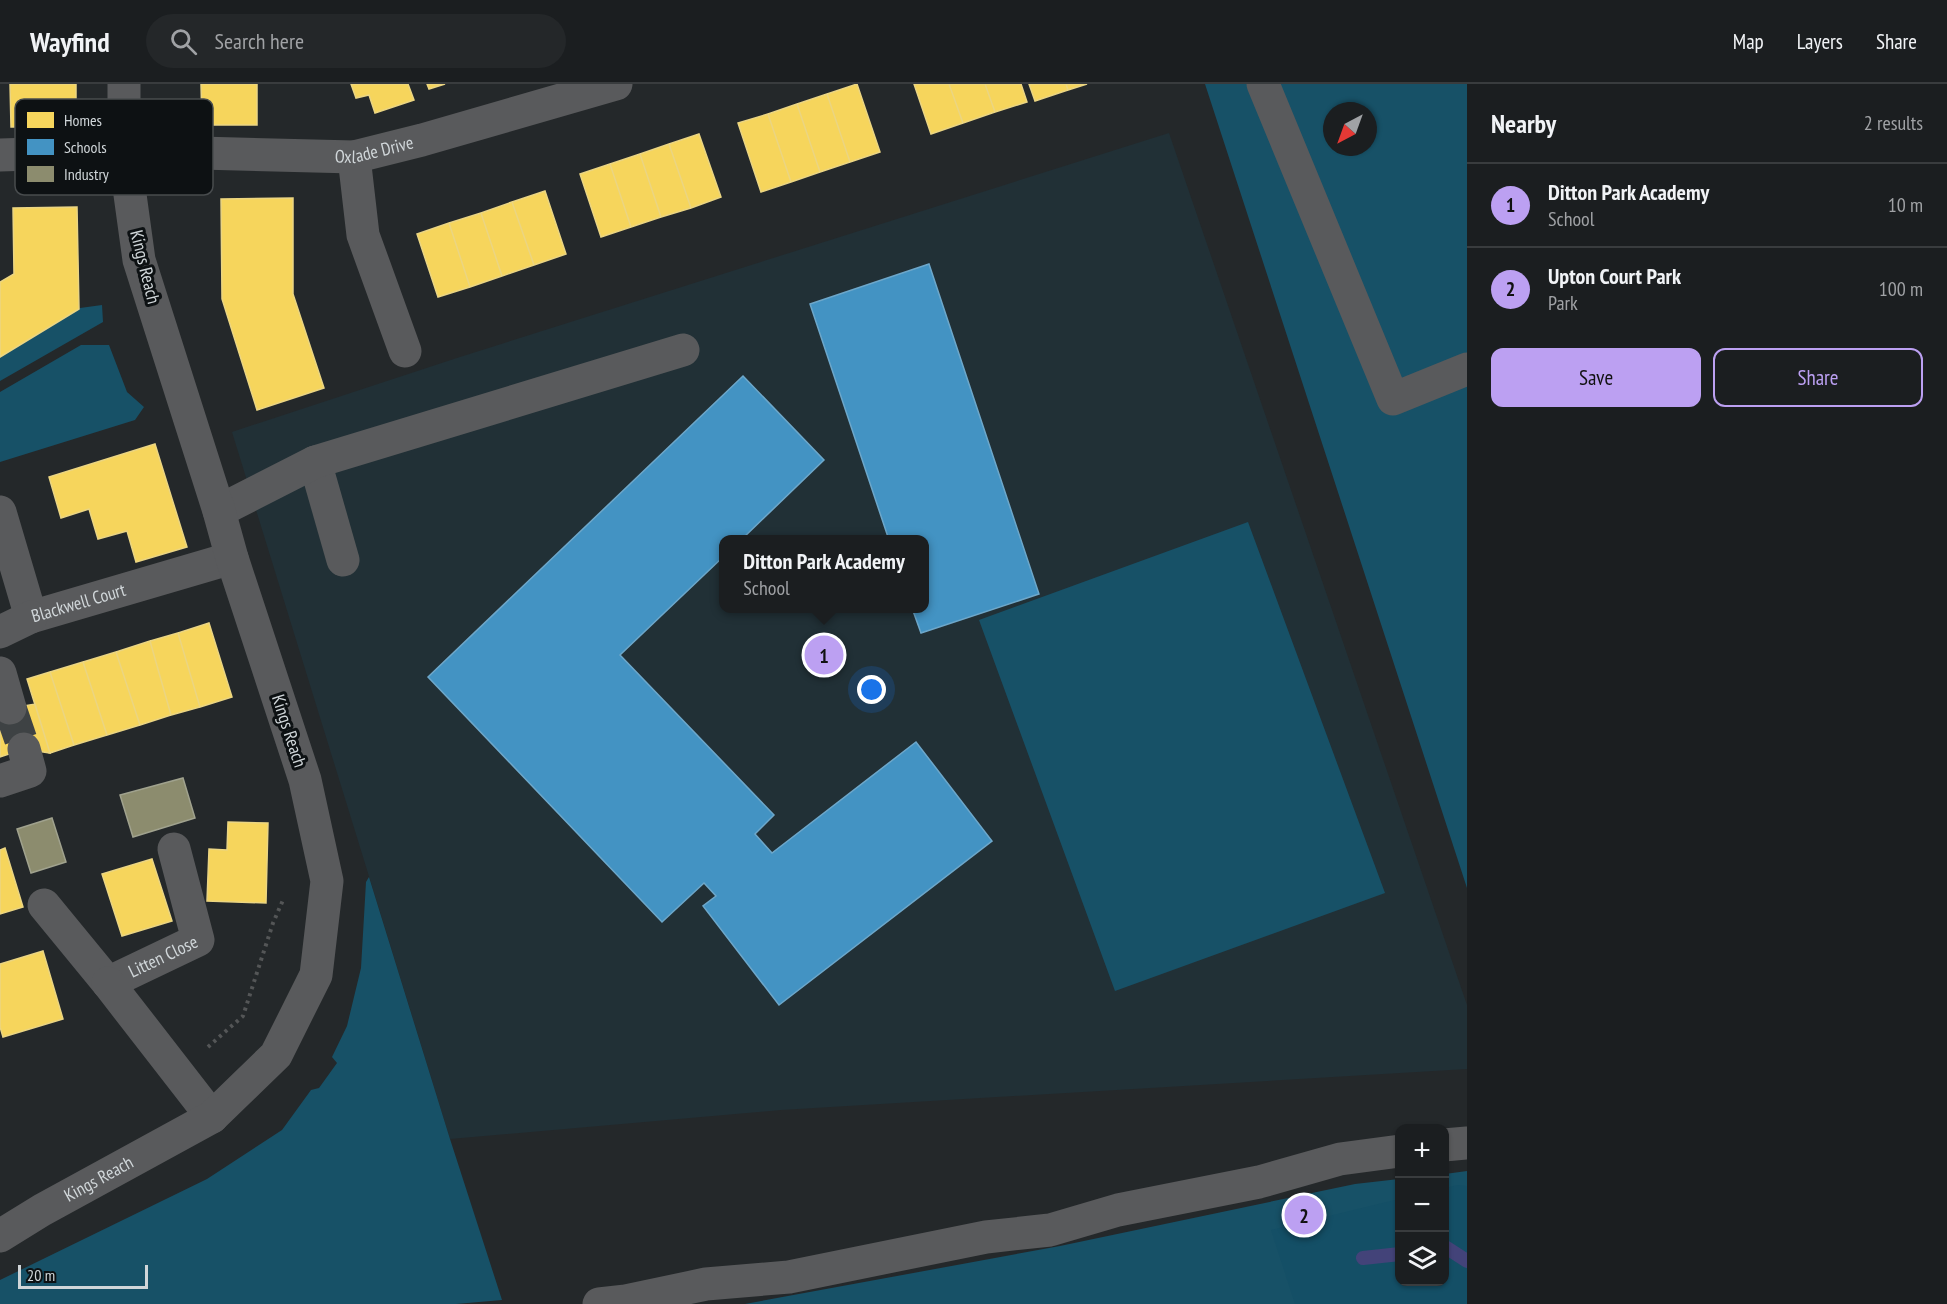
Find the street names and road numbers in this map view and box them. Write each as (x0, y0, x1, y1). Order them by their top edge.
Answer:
street label: Oxlade Drive (335, 131, 416, 168)
street label: Kings Reach (125, 228, 166, 306)
street label: Blackwell Court (29, 578, 128, 627)
street label: Kings Reach (267, 692, 312, 770)
street label: Litten Close (125, 930, 201, 983)
street label: Kings Reach (60, 1150, 137, 1207)

